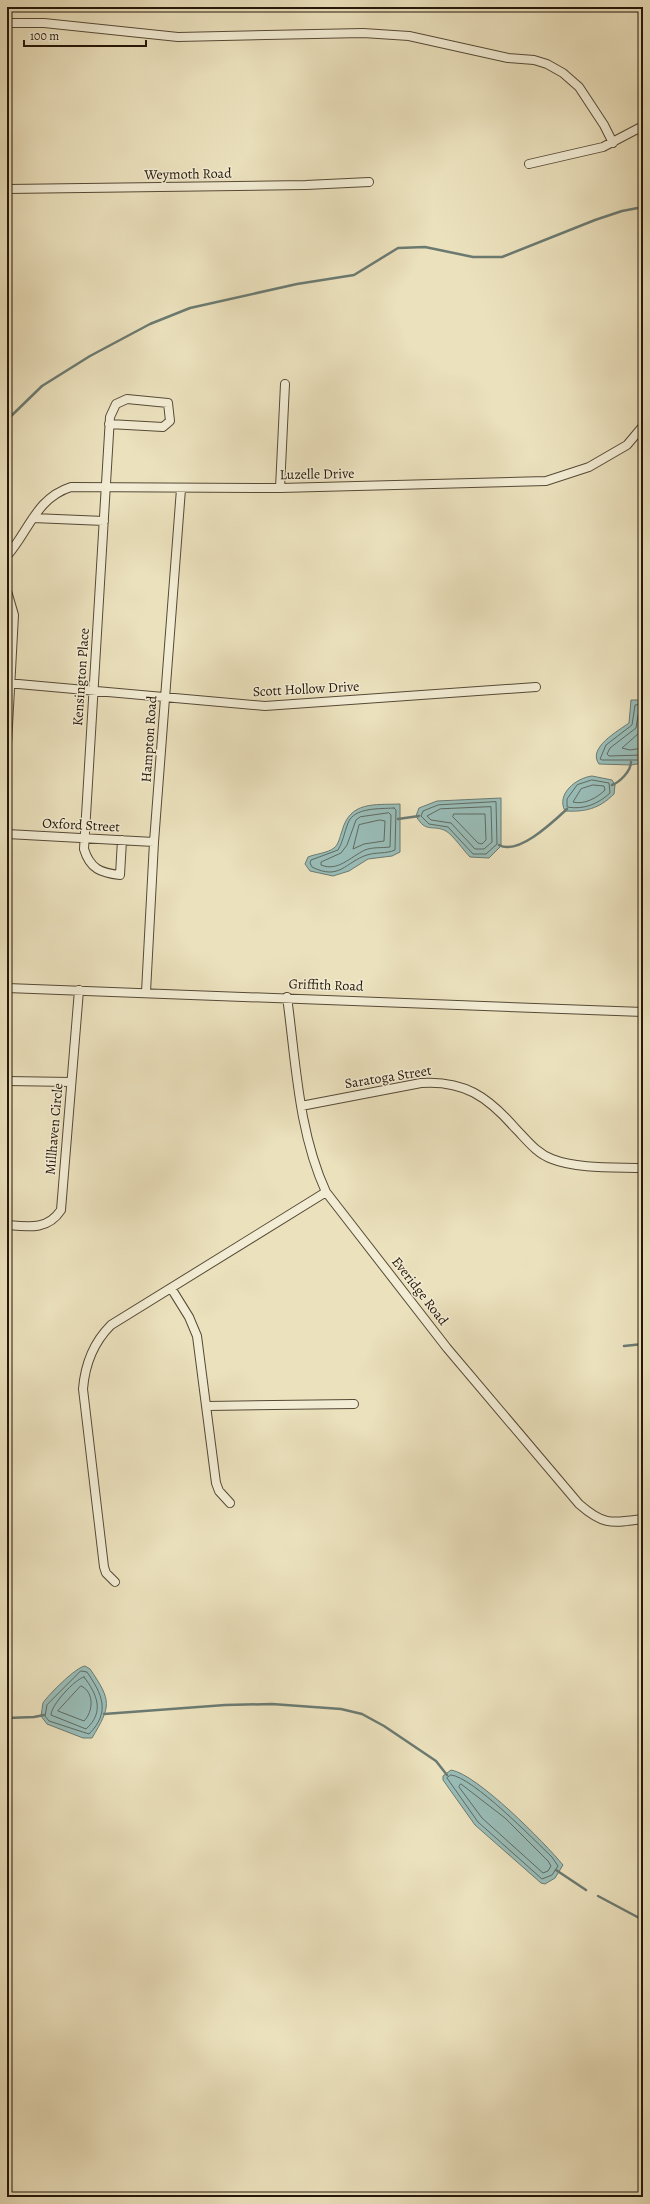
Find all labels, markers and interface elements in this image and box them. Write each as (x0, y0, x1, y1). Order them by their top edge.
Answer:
scale bar (24, 22, 146, 48)
text: 100 m (30, 28, 59, 44)
street label: Weymoth Road (143, 164, 232, 184)
street label: Luzelle Drive (279, 464, 355, 484)
street label: Kensington Place (68, 627, 94, 727)
street label: Scott Hollow Drive (252, 677, 360, 701)
street label: Hampton Road (136, 694, 162, 783)
street label: Oxford Street (42, 813, 121, 837)
street label: Griffith Road (288, 974, 364, 996)
street label: Saratoga Street (343, 1061, 433, 1093)
street label: Millhaven Circle (41, 1082, 67, 1176)
street label: Everidge Road (387, 1253, 453, 1330)

